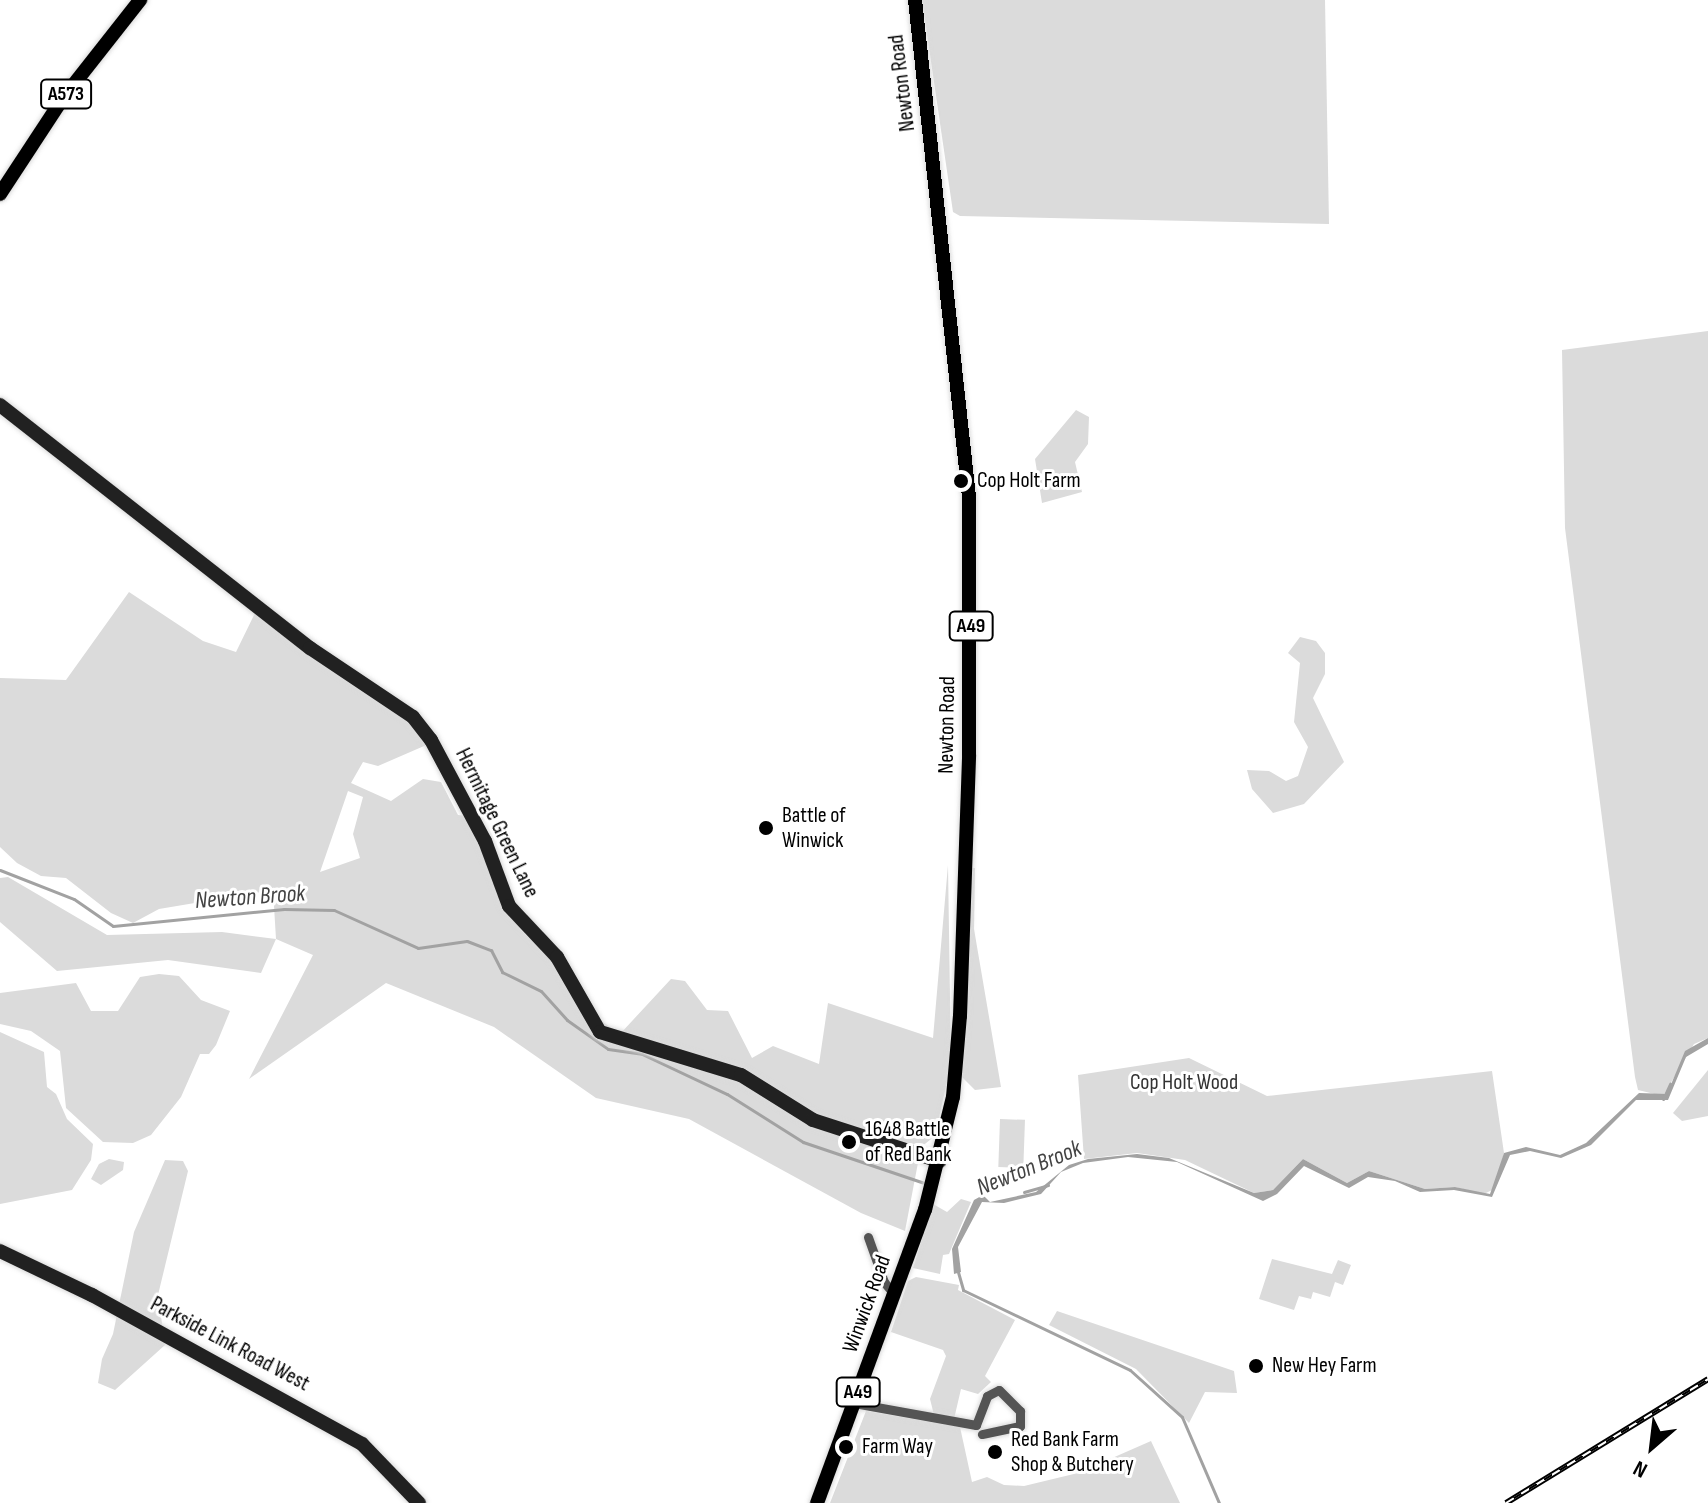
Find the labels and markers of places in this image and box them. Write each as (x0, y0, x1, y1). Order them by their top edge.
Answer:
place label: Cop Holt Farm (977, 468, 1081, 494)
marker: Cop Holt Farm (952, 472, 970, 490)
place label: Battle of Winwick (782, 802, 846, 854)
marker: Battle of Winwick (757, 819, 775, 837)
place label: 1648 Battle of Red Bank (865, 1116, 951, 1168)
marker: 1648 Battle of Red Bank (840, 1133, 858, 1151)
place label: New Hey Farm (1272, 1353, 1377, 1379)
marker: New Hey Farm (1247, 1357, 1265, 1375)
place label: Red Bank Farm Shop & Butchery (1011, 1426, 1134, 1478)
place label: Farm Way (862, 1434, 933, 1460)
marker: Farm Way (837, 1438, 855, 1456)
marker: Red Bank Farm Shop & Butchery (986, 1443, 1004, 1461)

